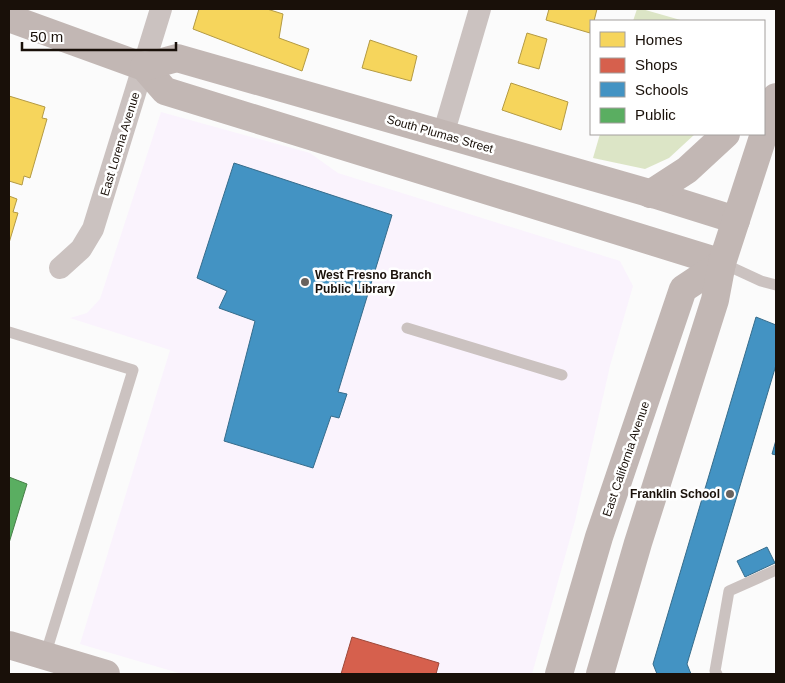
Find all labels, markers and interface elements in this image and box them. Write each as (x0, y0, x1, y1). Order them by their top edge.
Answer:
scale bar (22, 20, 176, 52)
legend (590, 20, 765, 135)
text: 50 m (30, 28, 63, 45)
text: Homes (635, 31, 683, 48)
text: Shops (635, 56, 678, 73)
text: Schools (635, 81, 688, 98)
street label: East Lorena Avenue (98, 90, 143, 198)
text: Public (635, 106, 676, 123)
street label: South Plumas Street (385, 112, 495, 156)
place label: West Fresno Branch Public Library (315, 268, 431, 296)
marker: West Fresno Branch Public Library (299, 276, 311, 288)
street label: East California Avenue (600, 399, 652, 519)
place label: Franklin School (630, 487, 720, 501)
marker: Franklin School (724, 488, 736, 500)

